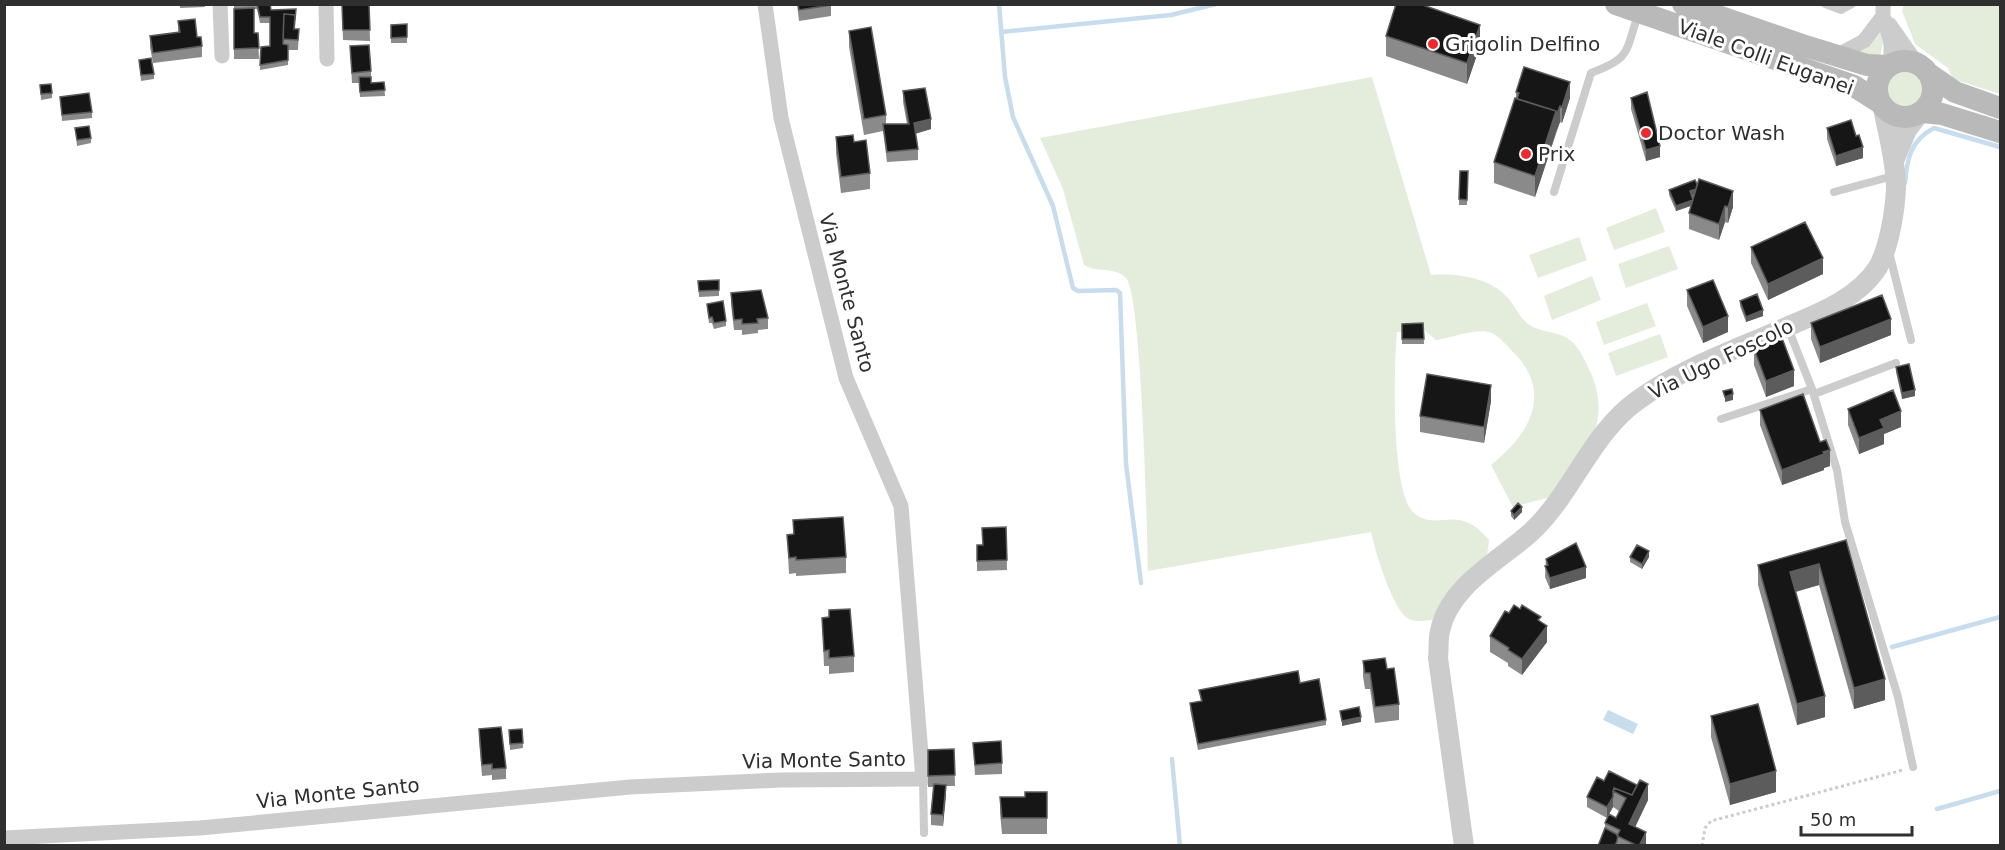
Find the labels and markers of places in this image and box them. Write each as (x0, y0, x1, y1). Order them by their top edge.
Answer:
place label: Grigolin Delfino (1445, 32, 1600, 56)
marker: Grigolin Delfino (1426, 37, 1440, 51)
place label: Doctor Wash (1658, 121, 1785, 145)
marker: Doctor Wash (1639, 126, 1653, 140)
place label: Prix (1538, 142, 1575, 166)
marker: Prix (1519, 147, 1533, 161)

